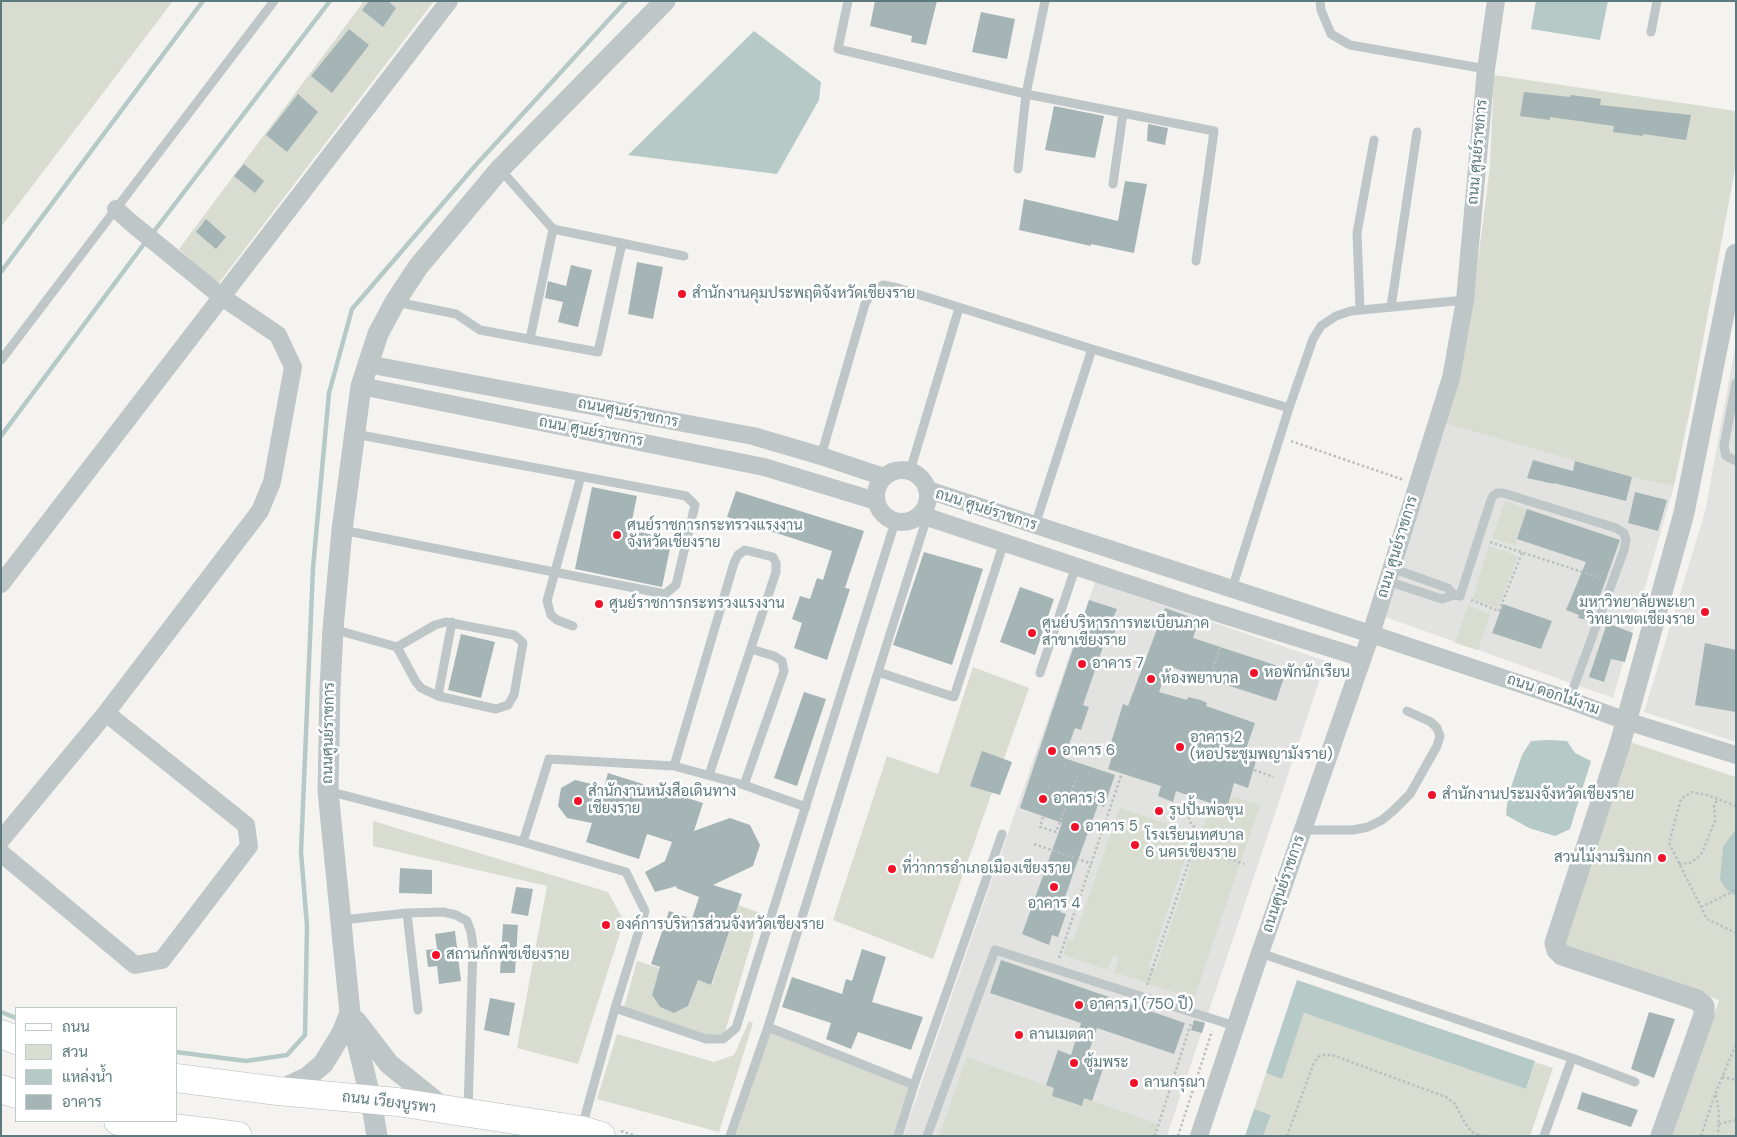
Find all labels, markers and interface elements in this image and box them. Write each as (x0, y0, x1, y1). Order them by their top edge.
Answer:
street label: ถนน ศูนย์ราชการ (1464, 99, 1492, 205)
place label: สำนักงานคุมประพฤติจังหวัดเชียงราย (692, 285, 915, 303)
marker: สำนักงานคุมประพฤติจังหวัดเชียงราย (676, 288, 688, 300)
street label: ถนนศูนย์ราชการ (576, 394, 680, 432)
street label: ถนน ศูนย์ราชการ (537, 413, 645, 451)
street label: ถนน ศูนย์ราชการ (933, 485, 1039, 535)
street label: ถนน ศูนย์ราชการ (1374, 494, 1422, 600)
place label: ศูนย์ราชการกระทรวงแรงงาน จังหวัดเชียงราย (627, 517, 803, 552)
marker: ศูนย์ราชการกระทรวงแรงงาน จังหวัดเชียงราย (611, 529, 623, 541)
place label: มหาวิทยาลัยพะเยา วิทยาเขตเชียงราย (1579, 594, 1695, 629)
place label: ศูนย์ราชการกระทรวงแรงงาน (609, 595, 785, 613)
marker: ศูนย์ราชการกระทรวงแรงงาน (593, 598, 605, 610)
marker: มหาวิทยาลัยพะเยา วิทยาเขตเชียงราย (1699, 606, 1711, 618)
place label: ศูนย์บริหารการทะเบียนภาค สาขาเชียงราย (1042, 615, 1209, 650)
marker: ศูนย์บริหารการทะเบียนภาค สาขาเชียงราย (1026, 627, 1038, 639)
place label: อาคาร 7 (1092, 655, 1144, 673)
marker: อาคาร 7 (1076, 658, 1088, 670)
place label: หอพักนักเรียน (1264, 664, 1350, 682)
marker: หอพักนักเรียน (1248, 667, 1260, 679)
place label: ห้องพยาบาล (1161, 670, 1238, 688)
street label: ถนน ดอกไม้งาม (1504, 671, 1602, 719)
marker: ห้องพยาบาล (1145, 673, 1157, 685)
street label: ถนนศูนย์ราชการ (319, 682, 339, 784)
place label: อาคาร 2 (หอประชุมพญามังราย) (1190, 729, 1333, 764)
marker: อาคาร 2 (หอประชุมพญามังราย) (1174, 741, 1186, 753)
place label: อาคาร 6 (1062, 742, 1115, 760)
marker: อาคาร 6 (1046, 745, 1058, 757)
place label: สำนักงานหนังสือเดินทาง เชียงราย (588, 783, 736, 818)
place label: สำนักงานประมงจังหวัดเชียงราย (1442, 786, 1634, 804)
marker: สำนักงานประมงจังหวัดเชียงราย (1426, 789, 1438, 801)
place label: อาคาร 3 (1053, 790, 1106, 808)
marker: อาคาร 3 (1037, 793, 1049, 805)
marker: สำนักงานหนังสือเดินทาง เชียงราย (572, 795, 584, 807)
place label: รูปปั้นพ่อขุน (1169, 802, 1244, 820)
marker: รูปปั้นพ่อขุน (1153, 805, 1165, 817)
place label: อาคาร 5 (1085, 818, 1138, 836)
marker: อาคาร 5 (1069, 821, 1081, 833)
place label: โรงเรียนเทศบาล 6 นครเชียงราย (1145, 827, 1244, 862)
street label: ถนนศูนย์ราชการ (1259, 833, 1309, 935)
marker: โรงเรียนเทศบาล 6 นครเชียงราย (1129, 839, 1141, 851)
place label: สวนไม้งามริมกก (1554, 849, 1652, 867)
marker: สวนไม้งามริมกก (1656, 852, 1668, 864)
place label: ที่ว่าการอำเภอเมืองเชียงราย (902, 860, 1070, 878)
marker: ที่ว่าการอำเภอเมืองเชียงราย (886, 863, 898, 875)
marker: อาคาร 4 (1048, 881, 1060, 893)
place label: อาคาร 4 (1028, 895, 1080, 913)
place label: องค์การบริหารส่วนจังหวัดเชียงราย (616, 916, 824, 934)
marker: องค์การบริหารส่วนจังหวัดเชียงราย (600, 919, 612, 931)
place label: สถานกักพืชเชียงราย (446, 946, 570, 964)
marker: สถานกักพืชเชียงราย (430, 949, 442, 961)
place label: อาคาร 1 (750 ปี) (1089, 996, 1193, 1014)
marker: อาคาร 1 (750 ปี) (1073, 999, 1085, 1011)
legend (15, 1007, 178, 1122)
text: ถนน (62, 1017, 90, 1037)
place label: ลานเมตตา (1029, 1026, 1094, 1044)
marker: ลานเมตตา (1013, 1029, 1025, 1041)
text: สวน (62, 1042, 88, 1062)
place label: ซุ้มพระ (1084, 1054, 1129, 1072)
marker: ซุ้มพระ (1068, 1057, 1080, 1069)
text: แหล่งน้ำ (62, 1067, 113, 1087)
place label: ลานกรุณา (1144, 1074, 1205, 1092)
marker: ลานกรุณา (1128, 1077, 1140, 1089)
street label: ถนน เวียงบูรพา (341, 1088, 437, 1118)
text: อาคาร (62, 1092, 102, 1112)

